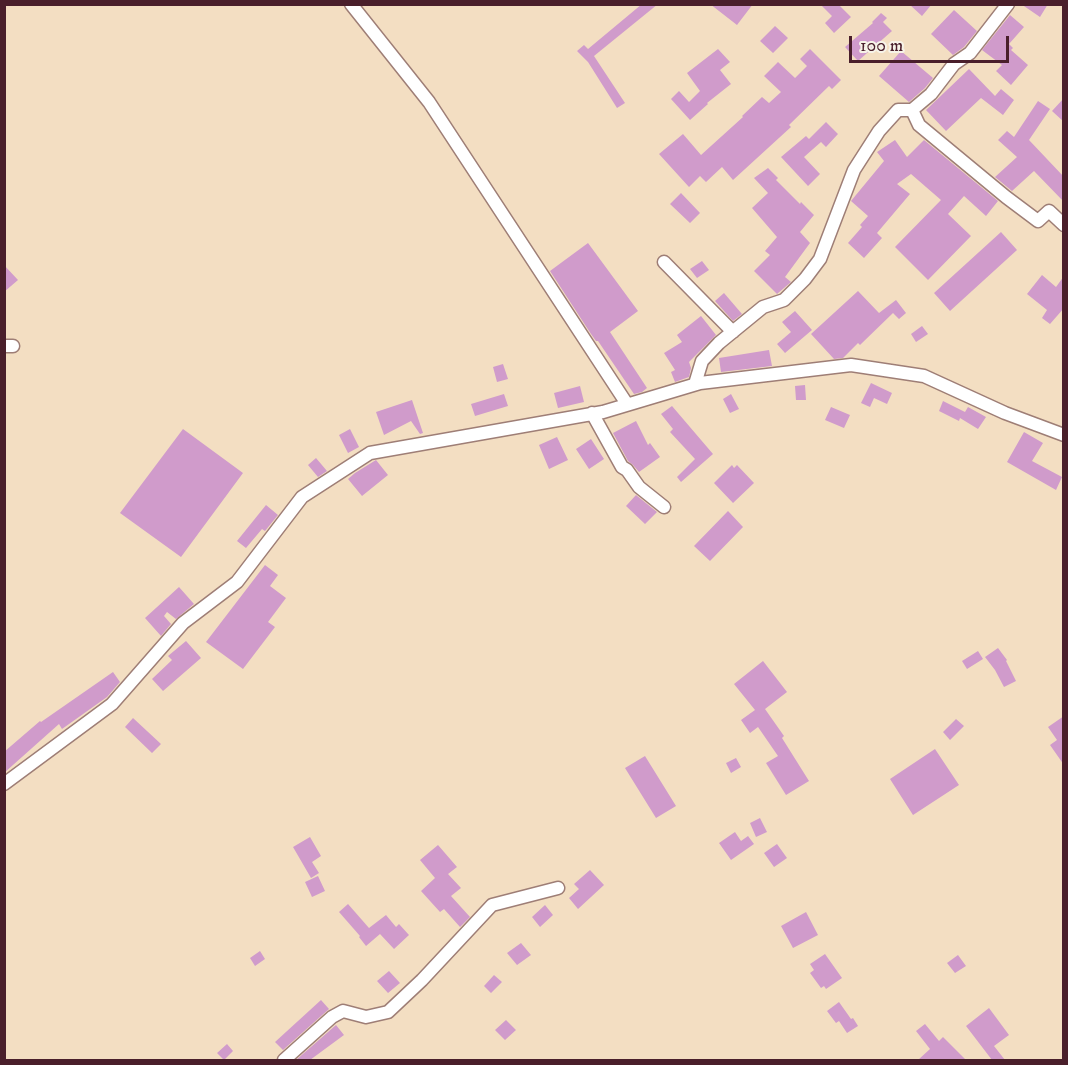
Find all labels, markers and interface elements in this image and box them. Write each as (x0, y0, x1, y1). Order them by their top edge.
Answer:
scale bar (852, 24, 1012, 62)
text: 100 m (860, 35, 903, 57)

